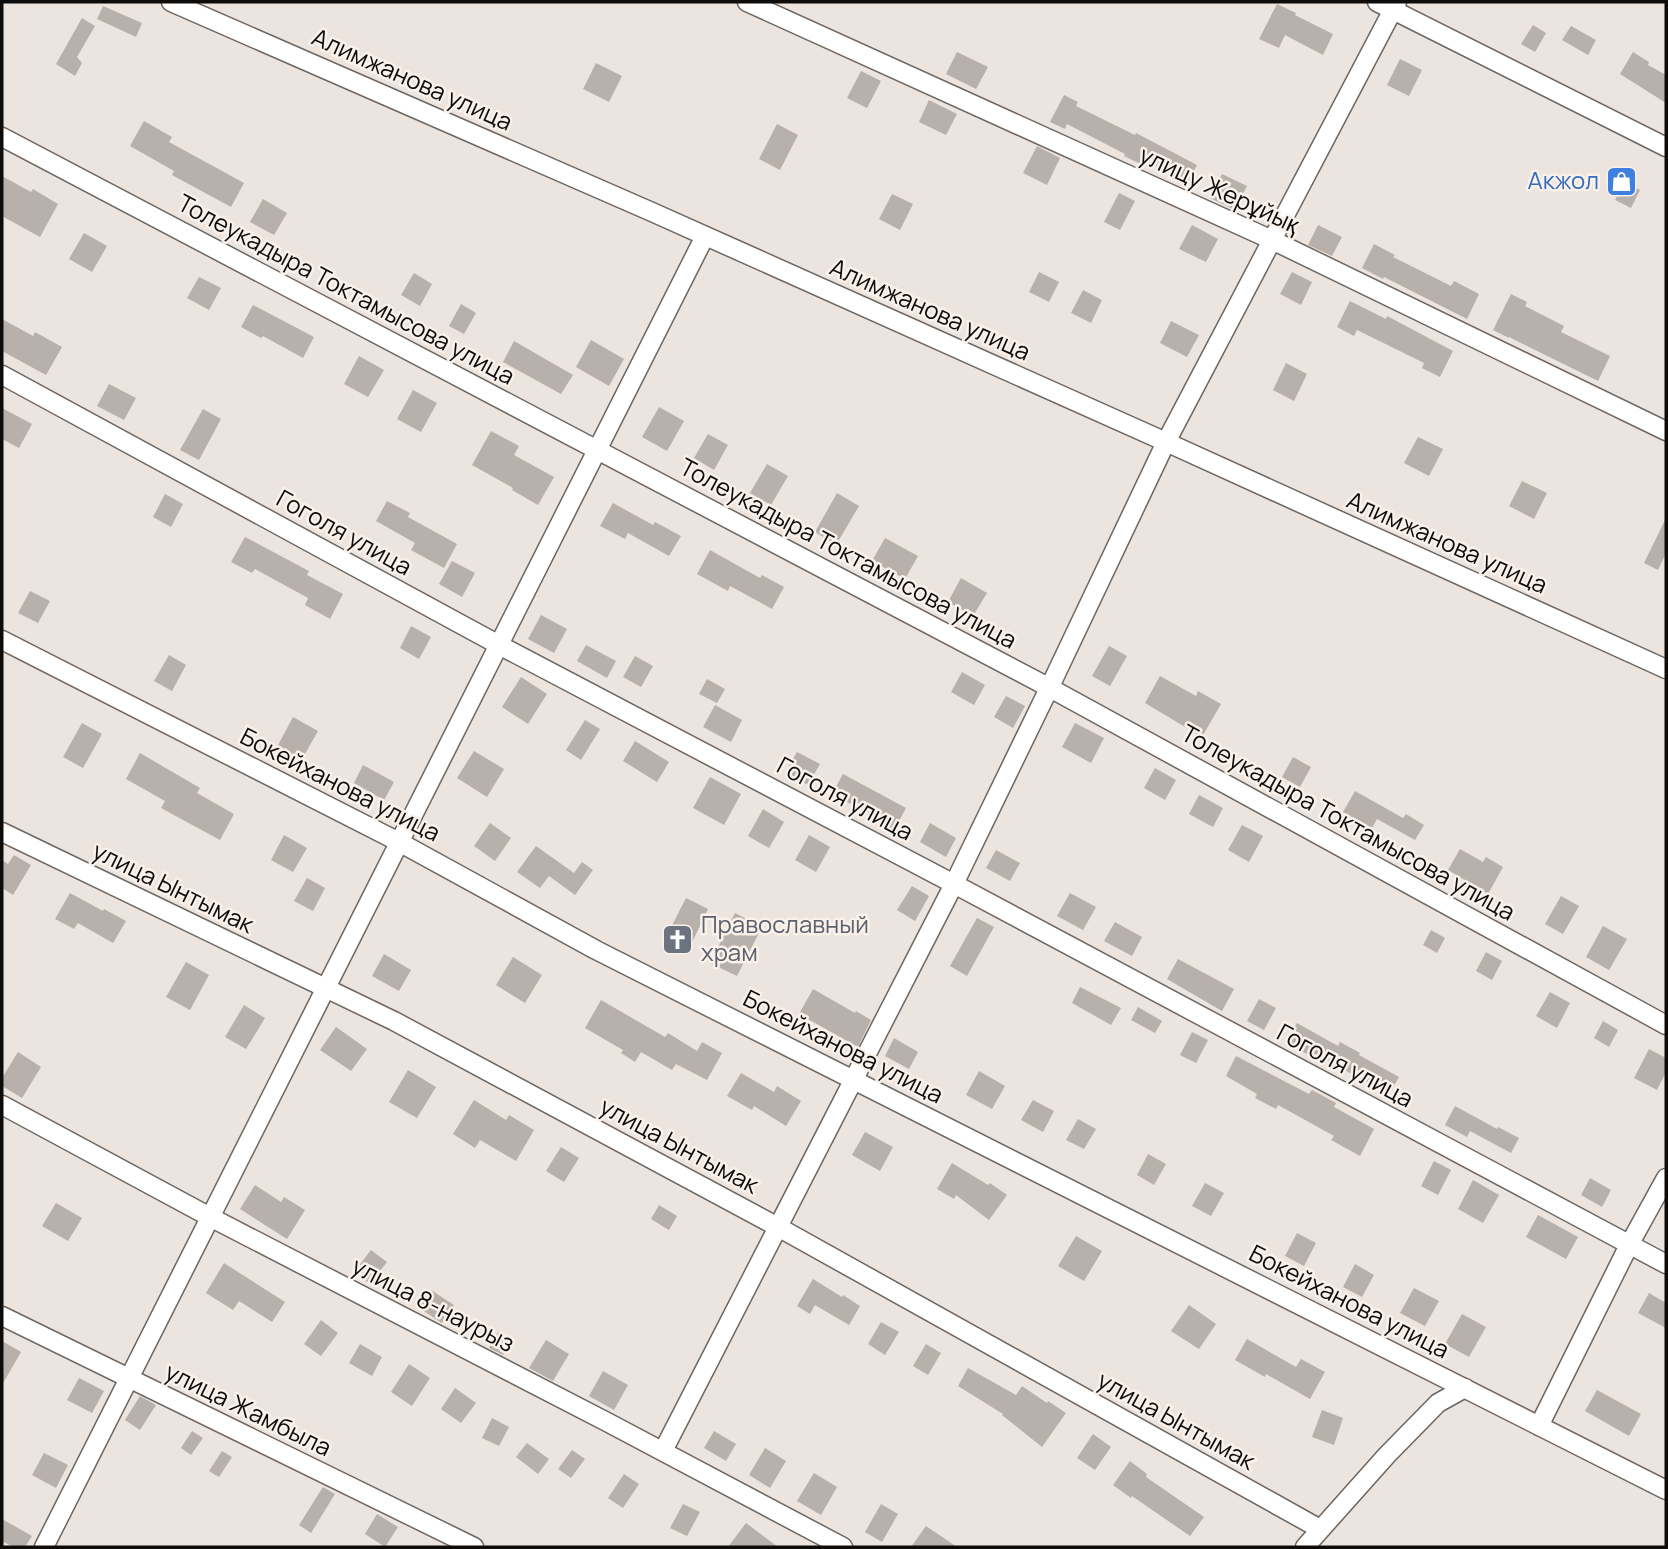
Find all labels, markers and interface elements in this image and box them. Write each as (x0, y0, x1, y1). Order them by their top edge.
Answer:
street label: Алимжанова улица (307, 20, 518, 138)
street label: улицу Жерұйық (1134, 137, 1305, 240)
place label: Акжол (1528, 163, 1599, 196)
shop icon: Акжол (1605, 164, 1639, 198)
street label: Толеукадыра Токтамысова улица (173, 186, 521, 392)
street label: Алимжанова улица (825, 250, 1036, 368)
street label: Толеукадыра Токтамысова улица (675, 450, 1023, 656)
street label: Гоголя улица (271, 481, 418, 582)
street label: Алимжанова улица (1342, 483, 1553, 601)
street label: Толеукадыра Токтамысова улица (1176, 716, 1522, 927)
street label: Бокейханова улица (235, 719, 446, 848)
street label: Гоголя улица (772, 748, 920, 847)
street label: улица Ынтымак (87, 833, 261, 940)
place label: Православный храм (701, 907, 869, 968)
church icon: Православный храм (661, 922, 695, 956)
street label: Бокейханова улица (738, 981, 949, 1110)
street label: Гоголя улица (1272, 1015, 1420, 1114)
street label: улица Ынтымак (594, 1089, 766, 1201)
street label: Бокейханова улица (1244, 1236, 1455, 1365)
street label: улица 8-наурыз (347, 1248, 521, 1359)
street label: улица Жамбыла (160, 1354, 337, 1463)
street label: улица Ынтымак (1092, 1363, 1263, 1477)

